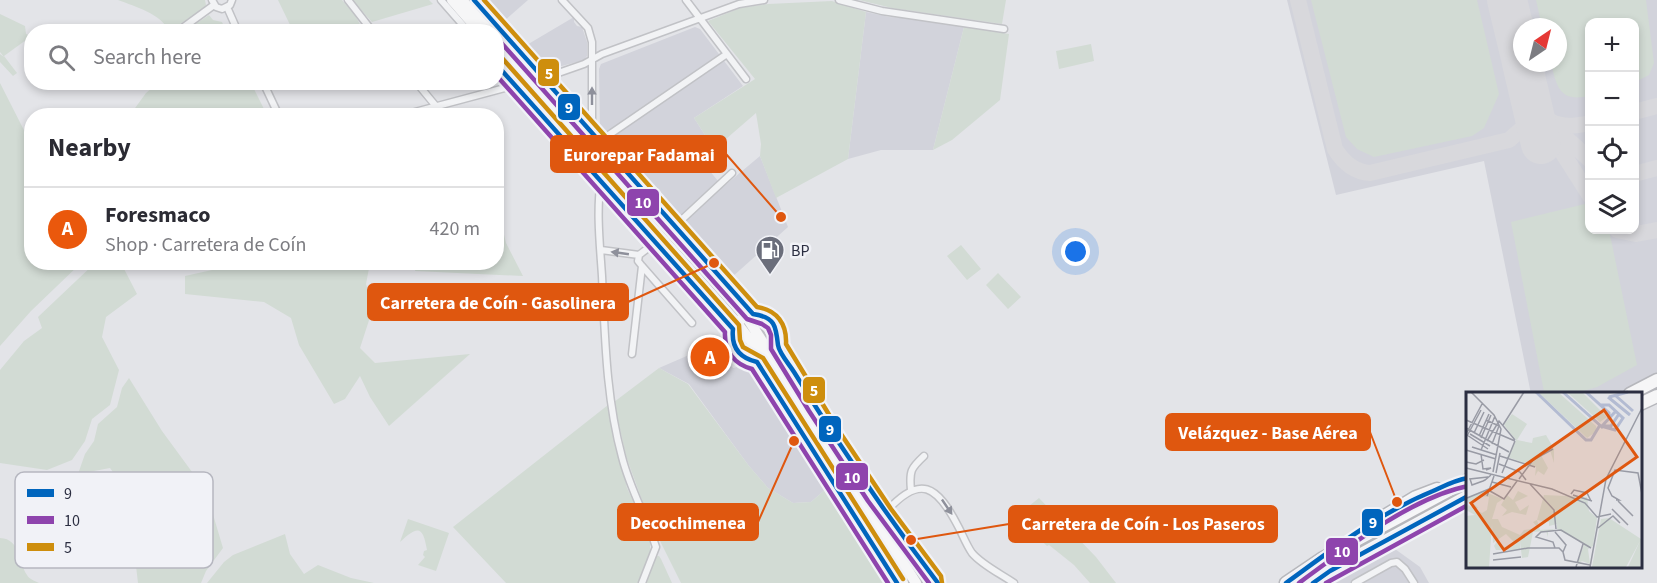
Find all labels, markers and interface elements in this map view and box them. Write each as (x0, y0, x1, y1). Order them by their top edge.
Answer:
north arrow (1513, 18, 1567, 72)
map controls (1585, 18, 1639, 234)
button: + (1585, 18, 1639, 72)
search box (24, 24, 504, 90)
icon: search (45, 41, 78, 74)
text: Search here (93, 41, 201, 73)
line badge: 5 (537, 58, 560, 87)
text: 5 (545, 63, 553, 85)
button: − (1585, 72, 1639, 126)
one-way arrow (587, 86, 597, 105)
line badge: 9 (557, 93, 581, 121)
text: 9 (565, 97, 573, 119)
button: locate (1585, 126, 1639, 180)
text: Nearby (48, 129, 131, 166)
callout: Eurorepar Fadamai (551, 136, 726, 172)
text: Eurorepar Fadamai (563, 143, 715, 168)
button: layers (1585, 180, 1639, 234)
line badge: 10 (626, 188, 660, 217)
text: 10 (635, 192, 651, 214)
text: Foresmaco (105, 199, 210, 231)
text: A (62, 215, 73, 243)
text: 420 m (430, 215, 480, 243)
text: Shop · Carretera de Coín (105, 231, 306, 259)
fuel station icon: BP (754, 234, 786, 276)
your location (1061, 237, 1090, 266)
place label: BP (791, 240, 809, 262)
one-way arrow (610, 248, 629, 257)
callout: Carretera de Coín - Gasolinera (368, 284, 628, 320)
text: Carretera de Coín - Gasolinera (380, 291, 616, 316)
pin: A (690, 334, 730, 380)
line badge: 5 (802, 376, 826, 404)
text: 5 (810, 380, 818, 402)
inset map (1466, 392, 1642, 568)
callout: Velázquez - Base Aérea (1166, 414, 1370, 450)
line badge: 9 (818, 415, 842, 443)
text: 9 (826, 419, 834, 441)
text: Velázquez - Base Aérea (1177, 421, 1358, 446)
line badge: 10 (835, 462, 869, 491)
text: 10 (844, 467, 860, 489)
legend (15, 472, 213, 568)
text: 9 (64, 483, 72, 505)
one-way arrow (941, 499, 952, 515)
callout: Decochimenea (618, 504, 758, 540)
callout: Carretera de Coín - Los Paseros (1009, 506, 1277, 542)
line badge: 9 (1361, 508, 1384, 537)
text: 10 (64, 510, 80, 532)
text: Decochimenea (630, 511, 746, 536)
text: Carretera de Coín - Los Paseros (1021, 512, 1265, 537)
text: 9 (1369, 512, 1377, 534)
text: 5 (64, 537, 72, 559)
line badge: 10 (1325, 537, 1359, 566)
text: 10 (1334, 541, 1350, 563)

